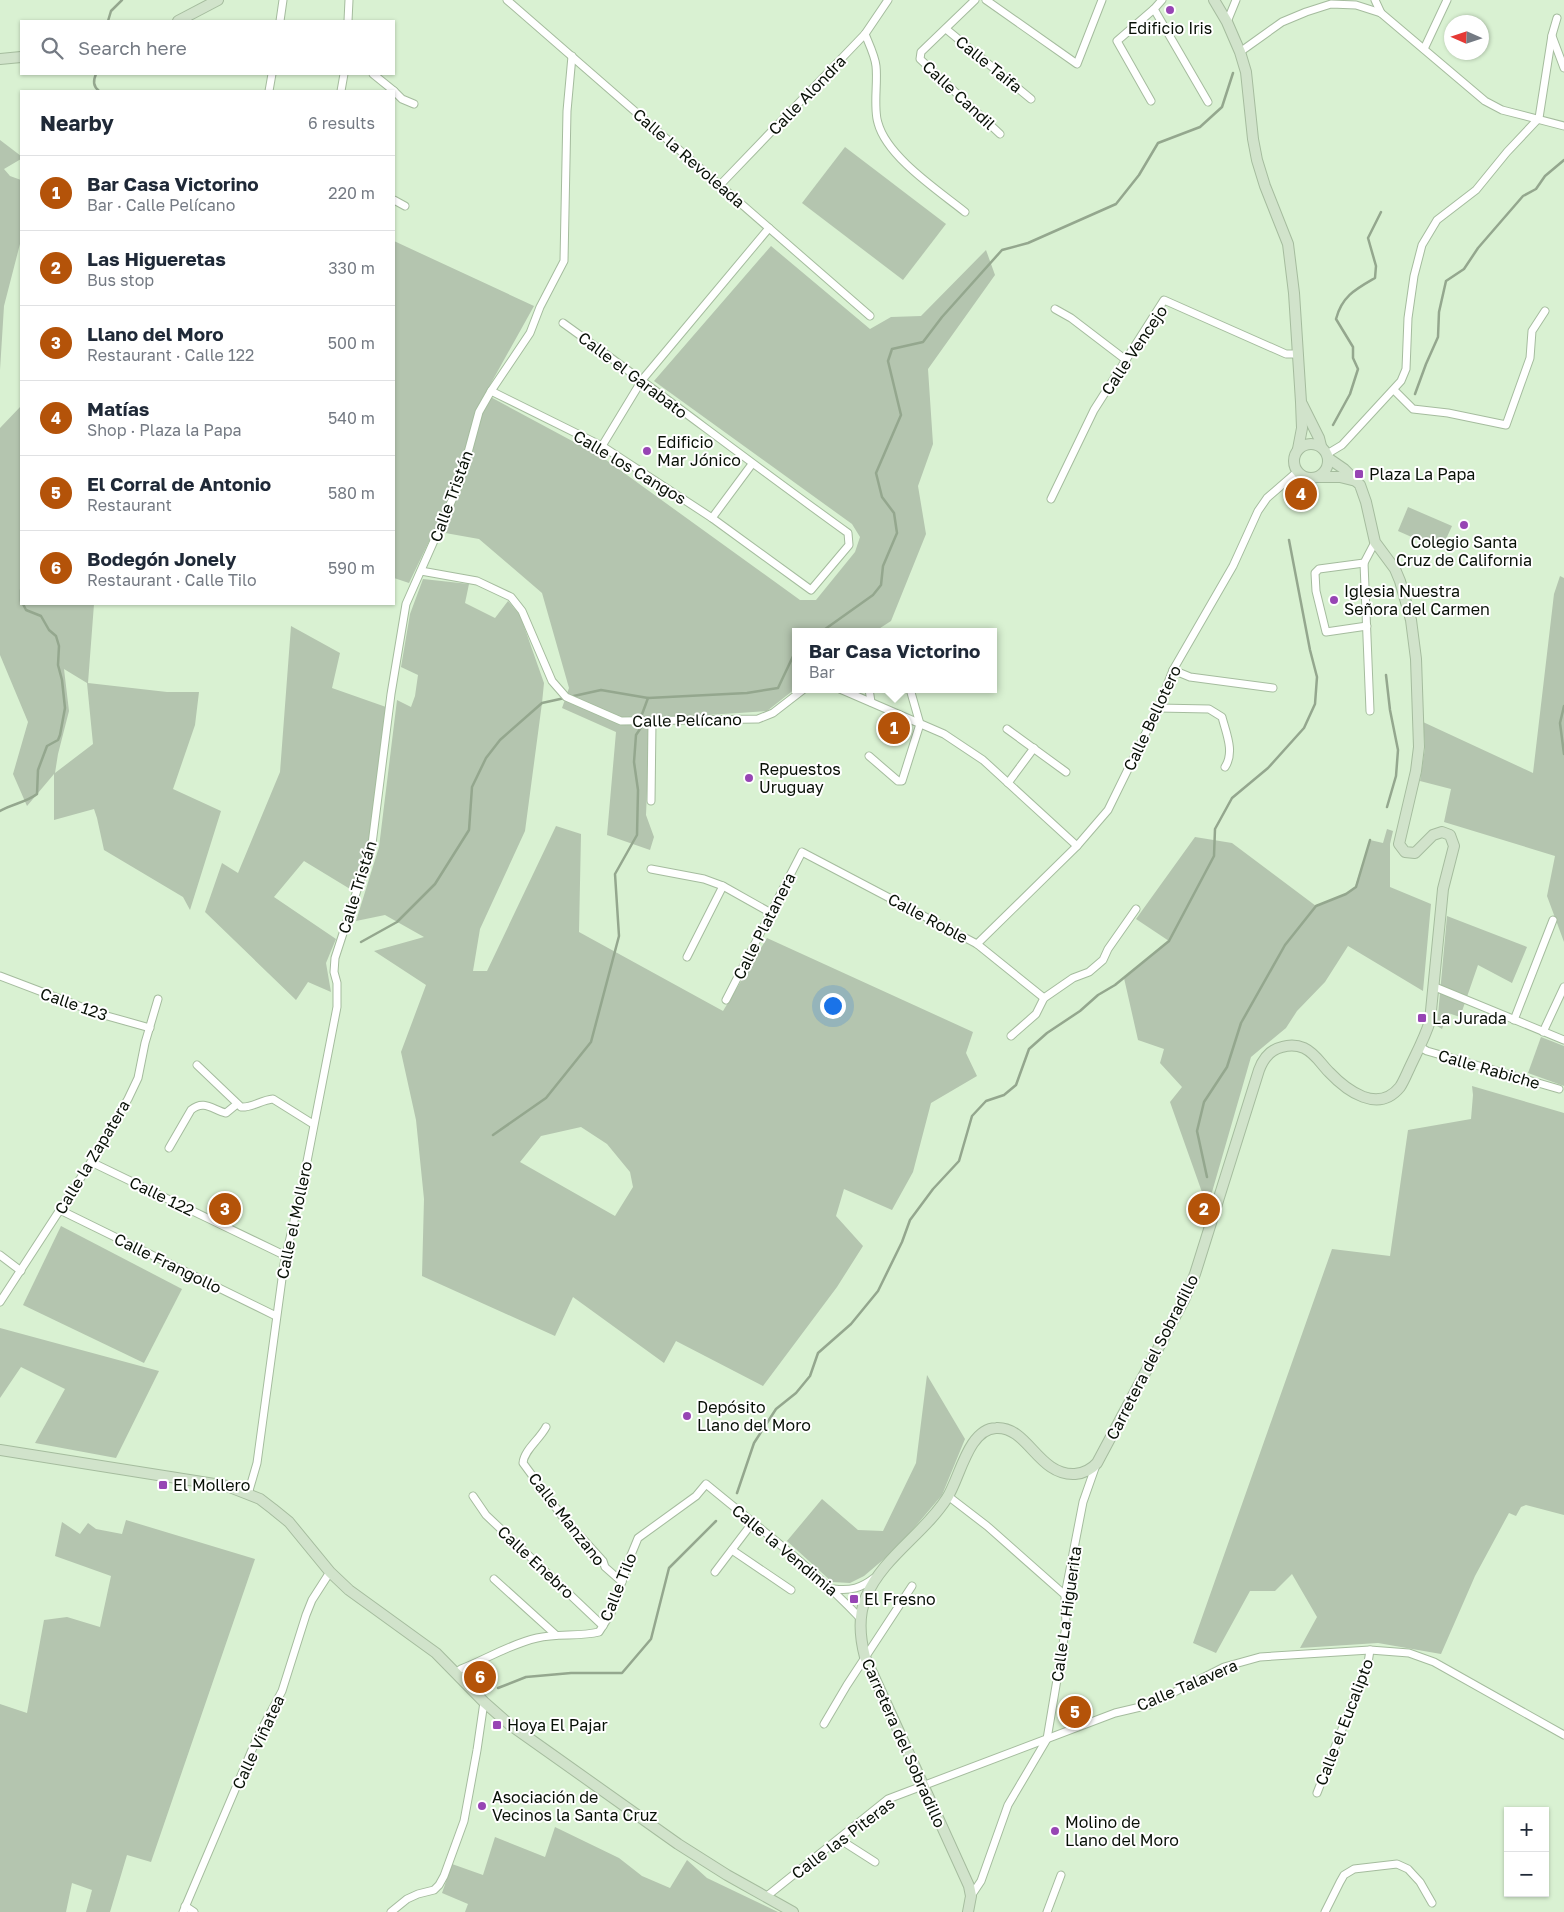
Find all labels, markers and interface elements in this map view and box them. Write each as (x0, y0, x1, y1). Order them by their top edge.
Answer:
marker: Edificio Iris (1164, 4, 1176, 16)
north arrow (1444, 15, 1489, 60)
place label: Edificio Iris (1128, 18, 1212, 38)
search box (20, 20, 395, 75)
street label: Calle Taifa (952, 31, 1026, 97)
icon: search (38, 34, 66, 62)
text: Search here (78, 36, 187, 59)
street label: Calle Alondra (764, 51, 850, 139)
street label: Calle Candil (918, 56, 1000, 134)
street label: Calle la Revoleada (629, 104, 749, 212)
text: Nearby (40, 110, 114, 136)
text: 6 results (308, 113, 375, 133)
text: Bar Casa Victorino (87, 172, 259, 195)
text: 1 (52, 183, 60, 203)
text: 220 m (328, 183, 375, 203)
text: Bar · Calle Pelícano (87, 195, 235, 215)
text: Las Higueretas (87, 247, 226, 270)
text: 2 (51, 258, 61, 278)
text: 330 m (328, 258, 375, 278)
text: Bus stop (87, 270, 154, 290)
street label: Calle Vencejo (1097, 301, 1171, 399)
text: Llano del Moro (87, 322, 224, 345)
street label: Calle el Garabato (574, 327, 692, 423)
text: 3 (51, 333, 61, 353)
text: 500 m (328, 333, 375, 353)
text: Restaurant · Calle 122 (87, 345, 254, 365)
text: Matías (87, 397, 149, 420)
text: 4 (51, 408, 61, 428)
text: 540 m (328, 408, 375, 428)
text: Shop · Plaza la Papa (87, 420, 242, 440)
street label: Calle los Cangos (570, 425, 690, 509)
place label: Edificio Mar Jónico (657, 432, 741, 470)
marker: Edificio Mar Jónico (641, 445, 653, 457)
street label: Calle Tristán (425, 447, 477, 545)
place label: Plaza La Papa (1369, 464, 1475, 484)
marker: Plaza La Papa (1353, 468, 1365, 480)
text: El Corral de Antonio (87, 472, 271, 495)
pin: 4 (1285, 475, 1317, 513)
text: 5 (51, 483, 61, 503)
text: 580 m (328, 483, 375, 503)
text: Restaurant (87, 495, 172, 515)
marker: Colegio Santa Cruz de California (1458, 519, 1470, 531)
place label: Colegio Santa Cruz de California (1396, 532, 1532, 570)
text: Bodegón Jonely (87, 547, 236, 570)
text: 6 (51, 558, 61, 578)
text: 590 m (328, 558, 375, 578)
text: Restaurant · Calle Tilo (87, 570, 257, 590)
place label: Iglesia Nuestra Señora del Carmen (1344, 581, 1490, 619)
marker: Iglesia Nuestra Señora del Carmen (1328, 594, 1340, 606)
popup (792, 628, 997, 693)
text: Bar Casa Victorino (809, 639, 980, 662)
text: Bar (809, 662, 835, 682)
street label: Calle Bellotero (1119, 662, 1185, 774)
street label: Calle Pelícano (632, 709, 742, 731)
pin: 1 (878, 709, 910, 747)
place label: Repuestos Uruguay (759, 759, 841, 797)
marker: Repuestos Uruguay (743, 772, 755, 784)
street label: Calle Tristán (333, 838, 381, 936)
street label: Calle Platanera (728, 869, 800, 983)
street label: Calle Roble (885, 889, 971, 947)
street label: Calle 123 (38, 983, 110, 1025)
your location (820, 993, 846, 1019)
place label: La Jurada (1432, 1008, 1507, 1028)
marker: La Jurada (1416, 1012, 1428, 1024)
street label: Calle Rabiche (1436, 1045, 1542, 1093)
street label: Calle la Zapatera (50, 1096, 134, 1218)
street label: Calle el Mollero (272, 1159, 316, 1281)
street label: Calle 122 (126, 1172, 198, 1220)
pin: 3 (209, 1190, 241, 1228)
pin: 2 (1188, 1190, 1220, 1228)
street label: Calle Frangollo (111, 1228, 225, 1298)
street label: Carretera del Sobradillo (1102, 1271, 1202, 1443)
place label: Depósito Llano del Moro (697, 1397, 811, 1435)
marker: Depósito Llano del Moro (681, 1410, 693, 1422)
street label: Calle Manzano (524, 1468, 610, 1570)
place label: El Mollero (173, 1475, 250, 1495)
marker: El Mollero (157, 1479, 169, 1491)
street label: Calle la Vendimia (728, 1500, 842, 1600)
street label: Calle Enebro (493, 1521, 579, 1603)
street label: Calle La Higuerita (1047, 1545, 1085, 1683)
street label: Calle Tilo (595, 1550, 641, 1624)
place label: El Fresno (864, 1589, 936, 1609)
marker: El Fresno (848, 1593, 860, 1605)
street label: Carretera del Sobradillo (858, 1655, 950, 1831)
street label: Calle Talavera (1134, 1655, 1240, 1715)
street label: Calle el Eucalipto (1311, 1656, 1377, 1788)
pin: 6 (464, 1658, 496, 1696)
street label: Calle Viñatea (227, 1692, 289, 1792)
pin: 5 (1059, 1693, 1091, 1731)
place label: Hoya El Pajar (507, 1715, 608, 1735)
marker: Hoya El Pajar (491, 1719, 503, 1731)
place label: Asociación de Vecinos la Santa Cruz (492, 1787, 658, 1825)
street label: Calle las Piteras (787, 1793, 899, 1883)
marker: Asociación de Vecinos la Santa Cruz (476, 1800, 488, 1812)
map controls (1504, 1807, 1549, 1897)
button: + (1504, 1807, 1549, 1852)
place label: Molino de Llano del Moro (1065, 1812, 1179, 1850)
marker: Molino de Llano del Moro (1049, 1825, 1061, 1837)
button: − (1504, 1852, 1549, 1897)

